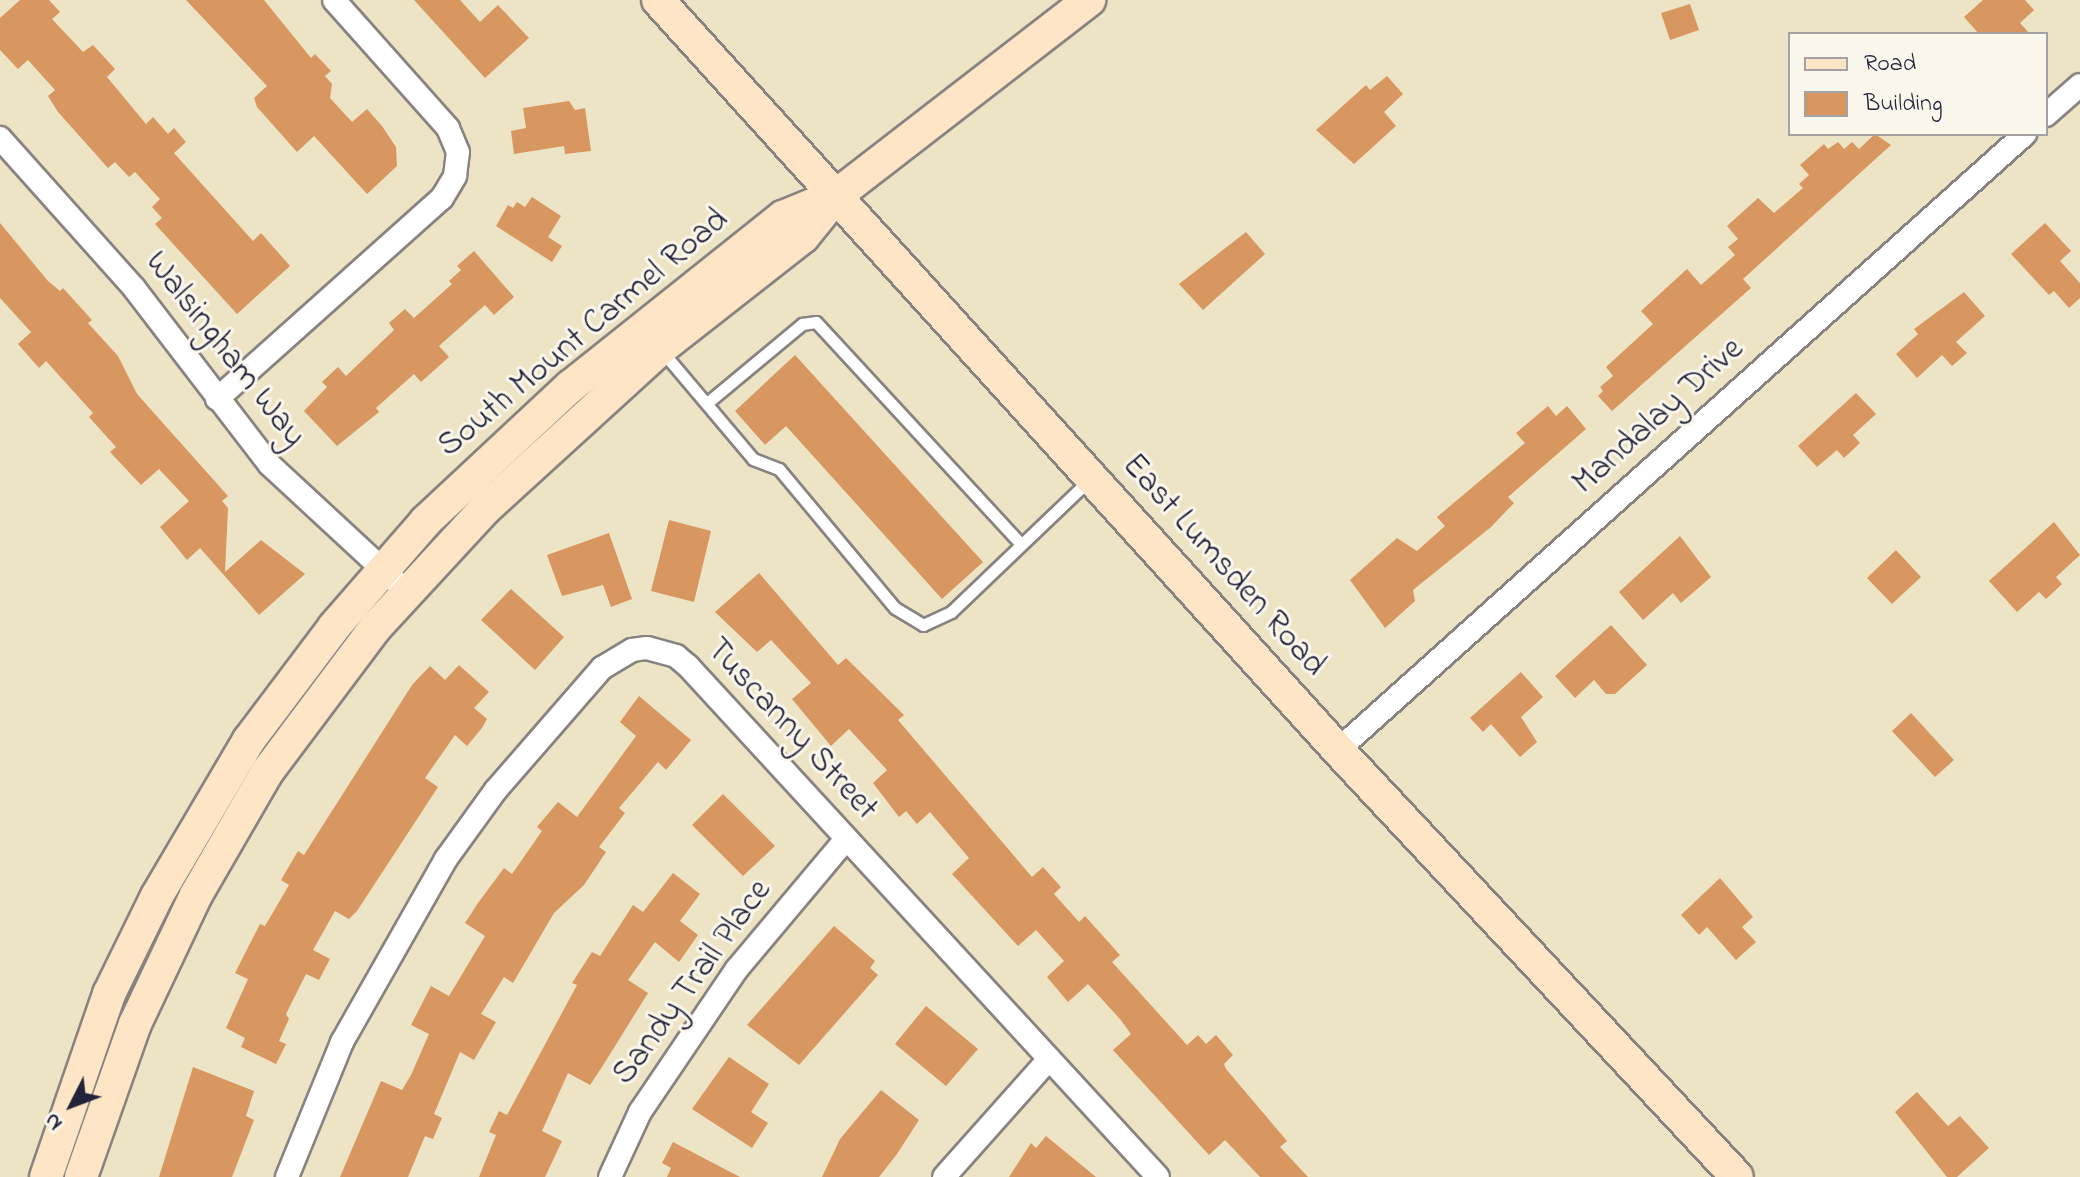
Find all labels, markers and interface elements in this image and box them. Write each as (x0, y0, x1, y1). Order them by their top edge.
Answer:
legend (1788, 32, 2048, 136)
text: Road (1864, 47, 1916, 82)
text: Building (1864, 87, 1943, 122)
street label: South Mount Carmel Road (430, 201, 738, 467)
street label: Walsingham Way (135, 244, 313, 456)
street label: Mandalay Drive (1565, 330, 1753, 504)
street label: East Lumsden Road (1112, 446, 1334, 686)
street label: Tuscanny Street (696, 630, 886, 830)
street label: Sandy Trail Place (605, 872, 781, 1094)
north arrow (32, 1065, 112, 1145)
text: N (37, 1105, 71, 1137)

